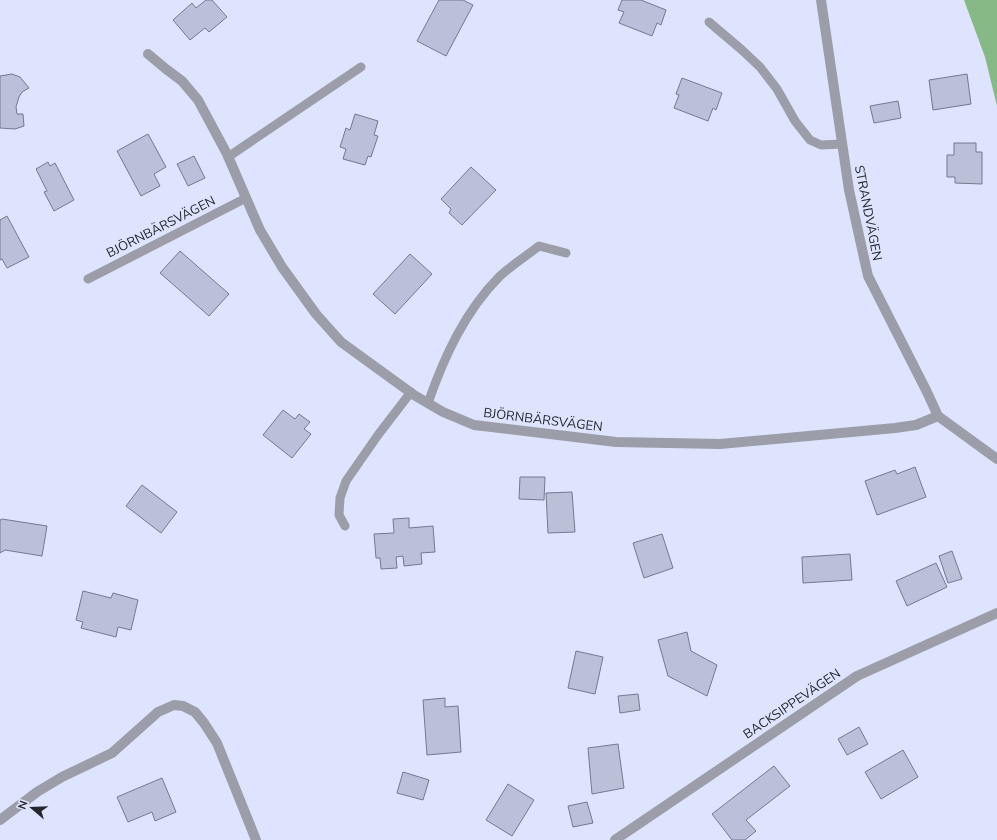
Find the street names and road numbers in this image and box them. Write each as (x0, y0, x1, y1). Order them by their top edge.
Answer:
street label: STRANDVÄGEN (850, 164, 887, 262)
street label: BJÖRNBÄRSVÄGEN (103, 191, 219, 262)
street label: BJÖRNBÄRSVÄGEN (482, 403, 604, 436)
street label: BACKSIPPEVÄGEN (739, 664, 844, 743)

